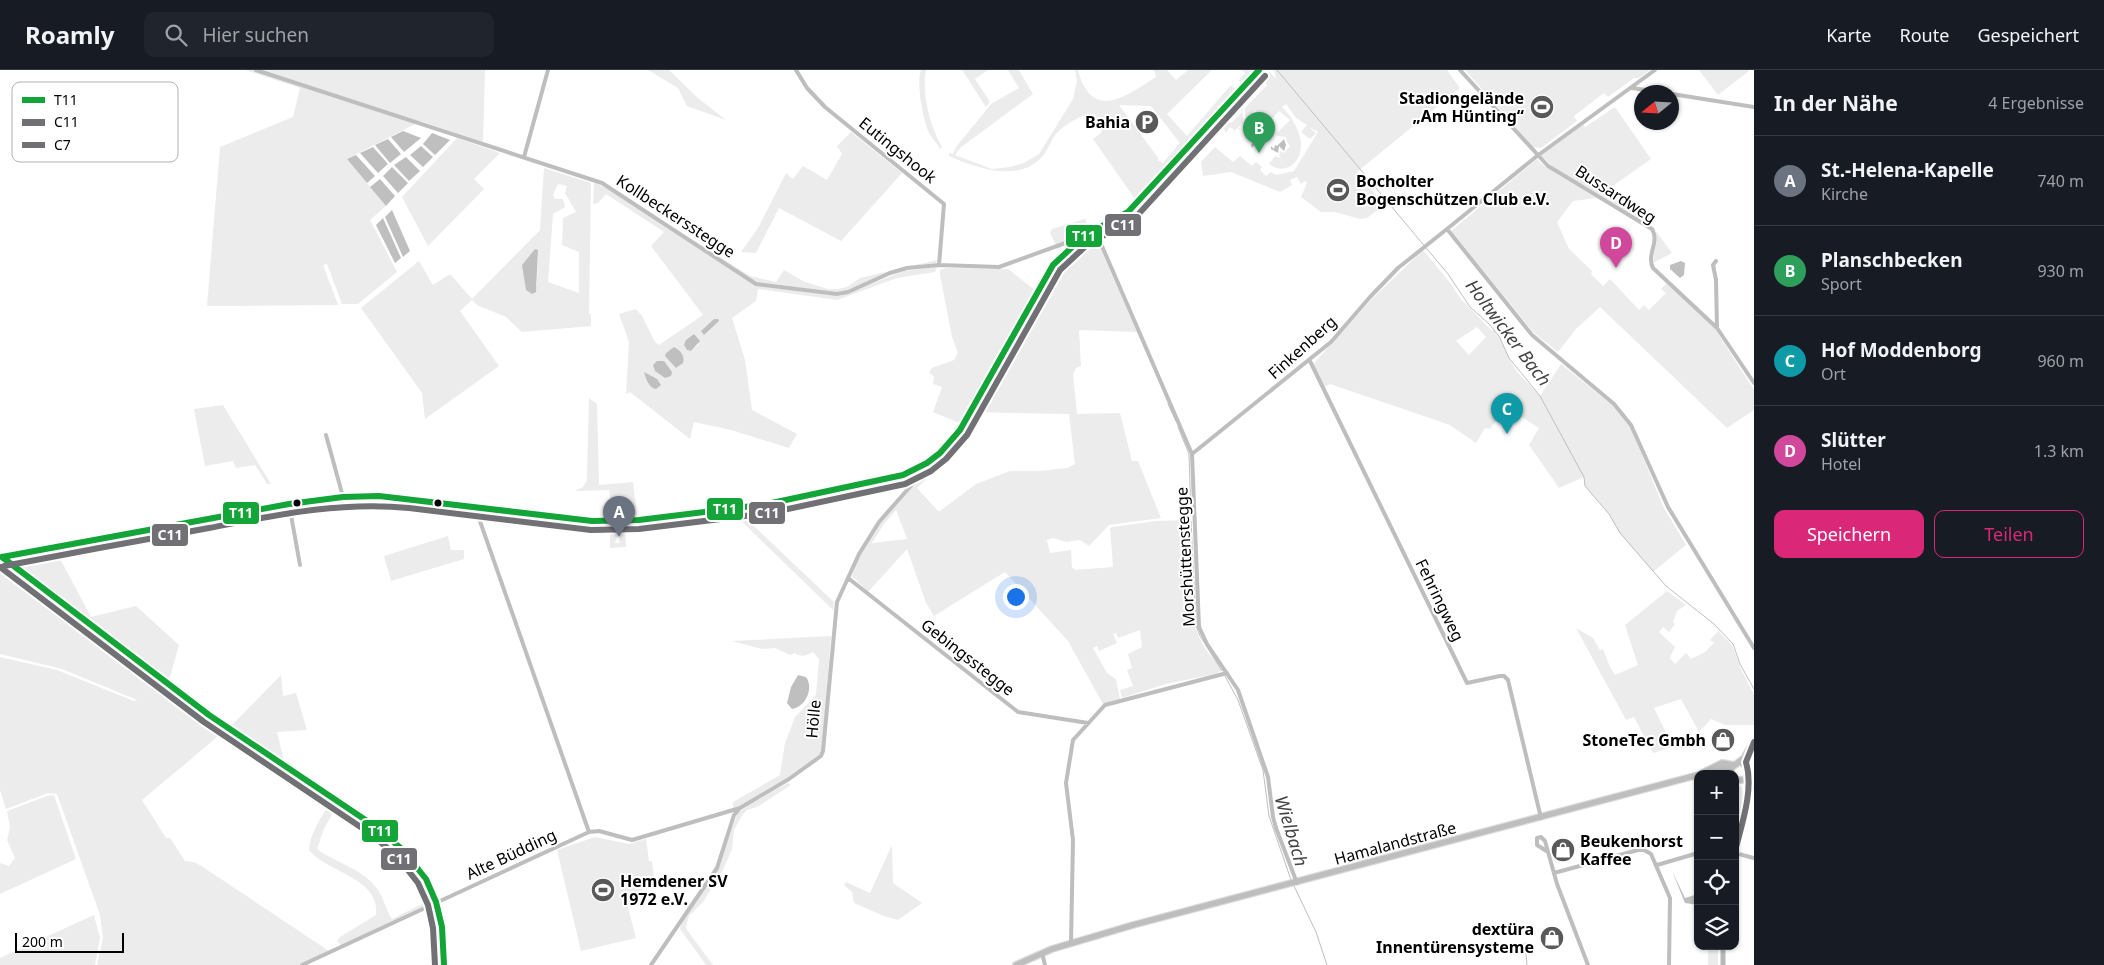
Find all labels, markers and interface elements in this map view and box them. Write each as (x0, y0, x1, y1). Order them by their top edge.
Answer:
search box (144, 12, 494, 57)
text: Roamly (25, 18, 114, 51)
icon: search (162, 21, 190, 49)
text: Hier suchen (202, 22, 309, 48)
text: Karte (1826, 23, 1872, 47)
text: Route (1900, 23, 1949, 47)
text: Gespeichert (1977, 23, 2079, 47)
legend (12, 82, 178, 162)
north arrow (1634, 85, 1679, 130)
place label: Stadiongelände „Am Hünting“ (1399, 87, 1524, 127)
text: In der Nähe (1774, 89, 1898, 117)
text: T11 (54, 90, 78, 109)
text: 4 Ergebnisse (1988, 92, 2084, 114)
sports icon: Stadiongelände „Am Hünting“ (1529, 94, 1555, 120)
parking icon: Bahia (1134, 109, 1160, 135)
place label: Bahia (1085, 111, 1130, 133)
text: C11 (54, 112, 79, 131)
street label: Eutingshook (855, 112, 942, 188)
pin: B (1243, 112, 1275, 153)
text: C7 (54, 135, 71, 154)
text: St.-Helena-Kapelle (1821, 157, 1994, 183)
street label: Bussardweg (1571, 160, 1661, 228)
street label: Kollbeckersstegge (612, 169, 740, 263)
place label: Bocholter Bogenschützen Club e.V. (1356, 170, 1550, 210)
text: A (1784, 170, 1796, 192)
text: 740 m (2037, 170, 2084, 192)
sports icon: Bocholter Bogenschützen Club e.V. (1325, 177, 1351, 203)
text: Kirche (1821, 183, 1868, 205)
line badge: C11 (1104, 213, 1142, 237)
text: C11 (1110, 215, 1136, 234)
line badge: T11 (1065, 224, 1103, 248)
text: T11 (1072, 226, 1096, 245)
pin: D (1600, 227, 1632, 268)
text: Planschbecken (1821, 247, 1963, 273)
text: B (1785, 260, 1795, 282)
text: 930 m (2037, 260, 2084, 282)
text: Sport (1821, 273, 1862, 295)
water label: Holtwicker Bach (1461, 274, 1557, 391)
street label: Finkenberg (1263, 310, 1341, 384)
text: Hof Moddenborg (1821, 337, 1981, 363)
text: C (1785, 350, 1795, 372)
text: 960 m (2037, 350, 2084, 372)
text: Ort (1821, 363, 1846, 385)
pin: C (1491, 393, 1523, 434)
text: Slütter (1821, 427, 1886, 453)
text: D (1784, 440, 1796, 462)
text: 1.3 km (2034, 440, 2084, 462)
text: Hotel (1821, 453, 1861, 475)
street label: Morshüttenstegge (1170, 487, 1200, 627)
pin: A (603, 496, 635, 537)
line badge: T11 (706, 497, 744, 521)
unlabelled marker (292, 498, 302, 508)
unlabelled marker (433, 498, 443, 508)
text: T11 (713, 499, 737, 518)
line badge: T11 (222, 501, 260, 525)
line badge: C11 (748, 501, 786, 525)
text: T11 (229, 503, 253, 522)
text: C11 (754, 503, 780, 522)
button: Speichern (1774, 510, 1924, 558)
button: Teilen (1934, 510, 2084, 558)
line badge: C11 (151, 523, 189, 547)
text: C11 (157, 525, 183, 544)
street label: Fehringweg (1411, 555, 1469, 645)
your location (1003, 584, 1029, 610)
street label: Gebingsstegge (917, 613, 1019, 701)
street label: Hölle (800, 699, 826, 739)
shop icon: StoneTec Gmbh (1710, 727, 1736, 753)
place label: StoneTec Gmbh (1583, 729, 1706, 751)
map controls (1694, 770, 1739, 950)
button: + (1694, 770, 1739, 815)
water label: Wielbach (1270, 792, 1314, 869)
button: − (1694, 815, 1739, 860)
street label: Hamalandstraße (1332, 816, 1458, 870)
line badge: T11 (361, 819, 399, 843)
text: T11 (368, 821, 392, 840)
street label: Alte Büdding (462, 824, 560, 884)
place label: Beukenhorst Kaffee (1580, 830, 1683, 870)
shop icon: Beukenhorst Kaffee (1550, 837, 1576, 863)
line badge: C11 (380, 847, 418, 871)
text: C11 (386, 849, 412, 868)
button: locate (1694, 860, 1739, 905)
place label: Hemdener SV 1972 e.V. (620, 870, 728, 910)
sports icon: Hemdener SV 1972 e.V. (590, 877, 616, 903)
button: layers (1694, 905, 1739, 950)
place label: dextüra Innentürensysteme (1376, 918, 1534, 958)
shop icon: dextüra Innentürensysteme (1539, 925, 1565, 951)
scale bar (15, 930, 124, 953)
text: 200 m (22, 932, 63, 951)

